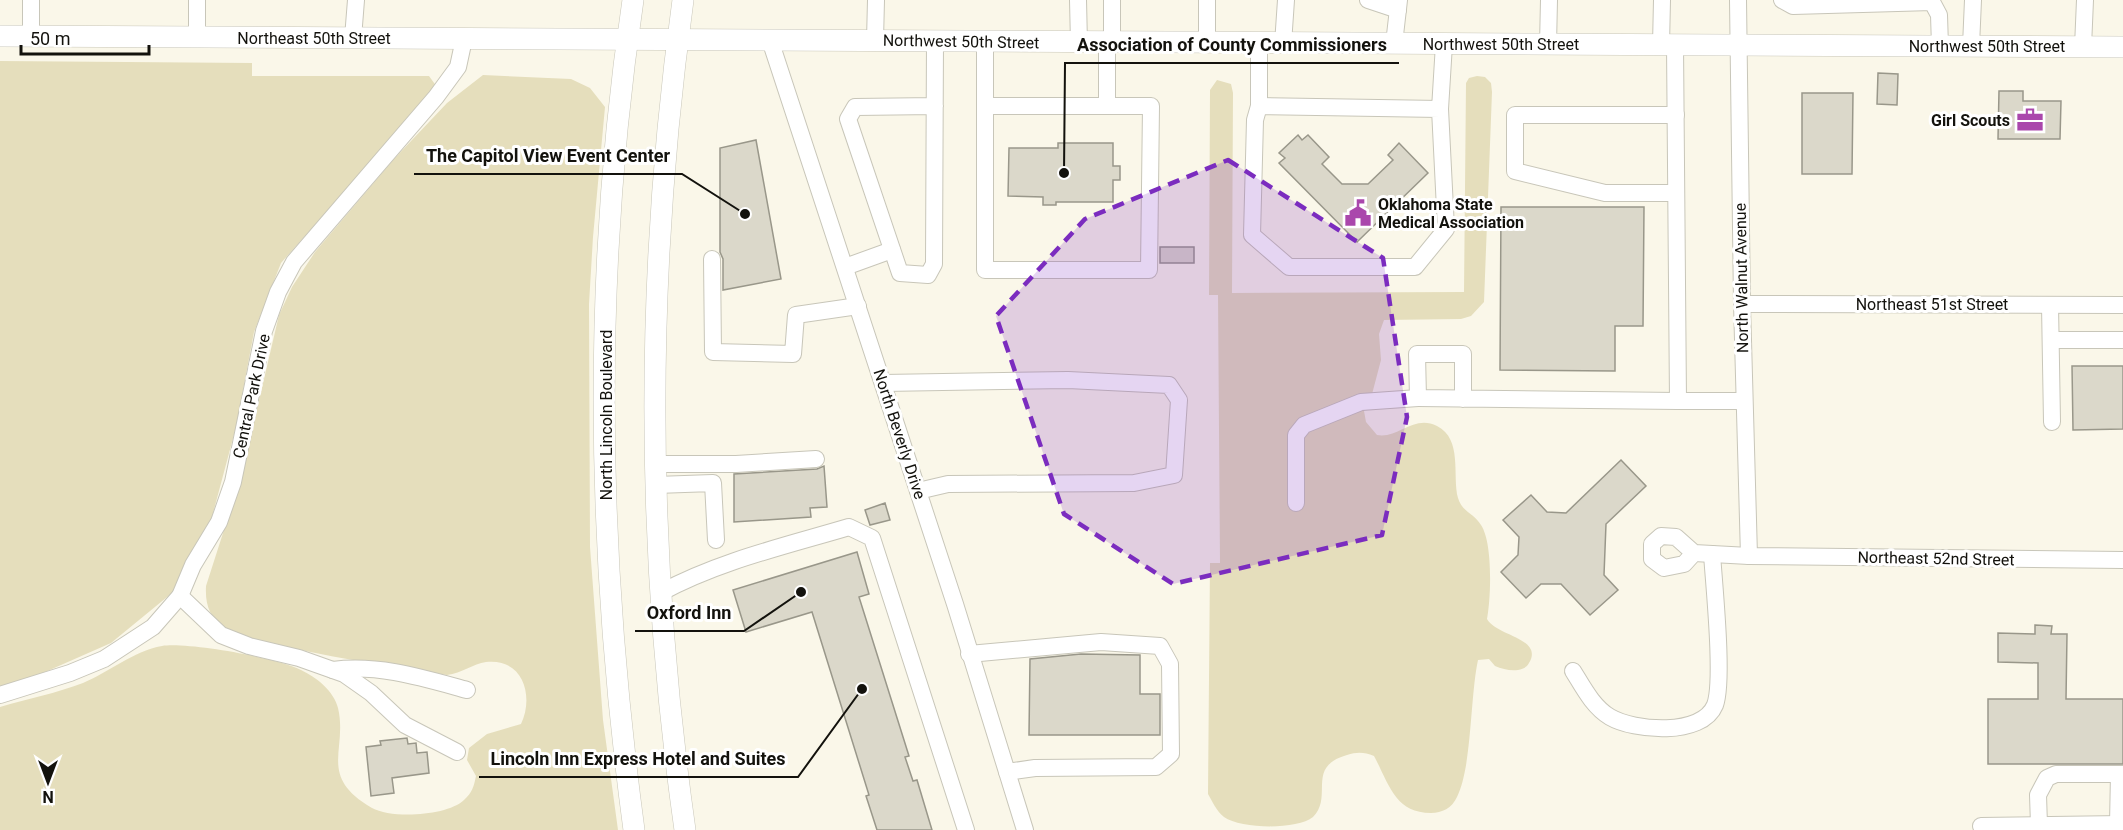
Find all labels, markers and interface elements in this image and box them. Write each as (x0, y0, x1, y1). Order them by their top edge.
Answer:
scale bar (21, 18, 148, 56)
callout: Association of County Commissioners (1065, 27, 1399, 63)
text: 50 m (30, 28, 70, 49)
street label: Northeast 50th Street (237, 29, 391, 48)
street label: Northwest 50th Street (883, 31, 1039, 52)
text: Association of County Commissioners (1077, 34, 1387, 55)
street label: Northwest 50th Street (1423, 35, 1579, 54)
street label: Northwest 50th Street (1909, 37, 2065, 56)
office icon: Girl Scouts (2015, 105, 2045, 135)
place label: Girl Scouts (1931, 111, 2010, 130)
callout: The Capitol View Event Center (414, 138, 682, 174)
text: The Capitol View Event Center (426, 145, 670, 166)
place label: Oklahoma State Medical Association (1378, 195, 1524, 232)
public building icon: Oklahoma State Medical Association (1343, 198, 1373, 228)
street label: North Walnut Avenue (1731, 203, 1752, 353)
street label: Northeast 51st Street (1856, 295, 2008, 314)
street label: North Lincoln Boulevard (597, 330, 616, 500)
street label: Central Park Drive (229, 332, 274, 460)
street label: North Beverly Drive (870, 367, 930, 502)
street label: Northeast 52nd Street (1857, 548, 2015, 569)
callout: Oxford Inn (635, 595, 744, 631)
text: Oxford Inn (647, 602, 731, 623)
callout: Lincoln Inn Express Hotel and Suites (479, 741, 798, 777)
text: Lincoln Inn Express Hotel and Suites (490, 748, 786, 769)
north arrow (18, 752, 78, 812)
text: N (42, 787, 54, 806)

